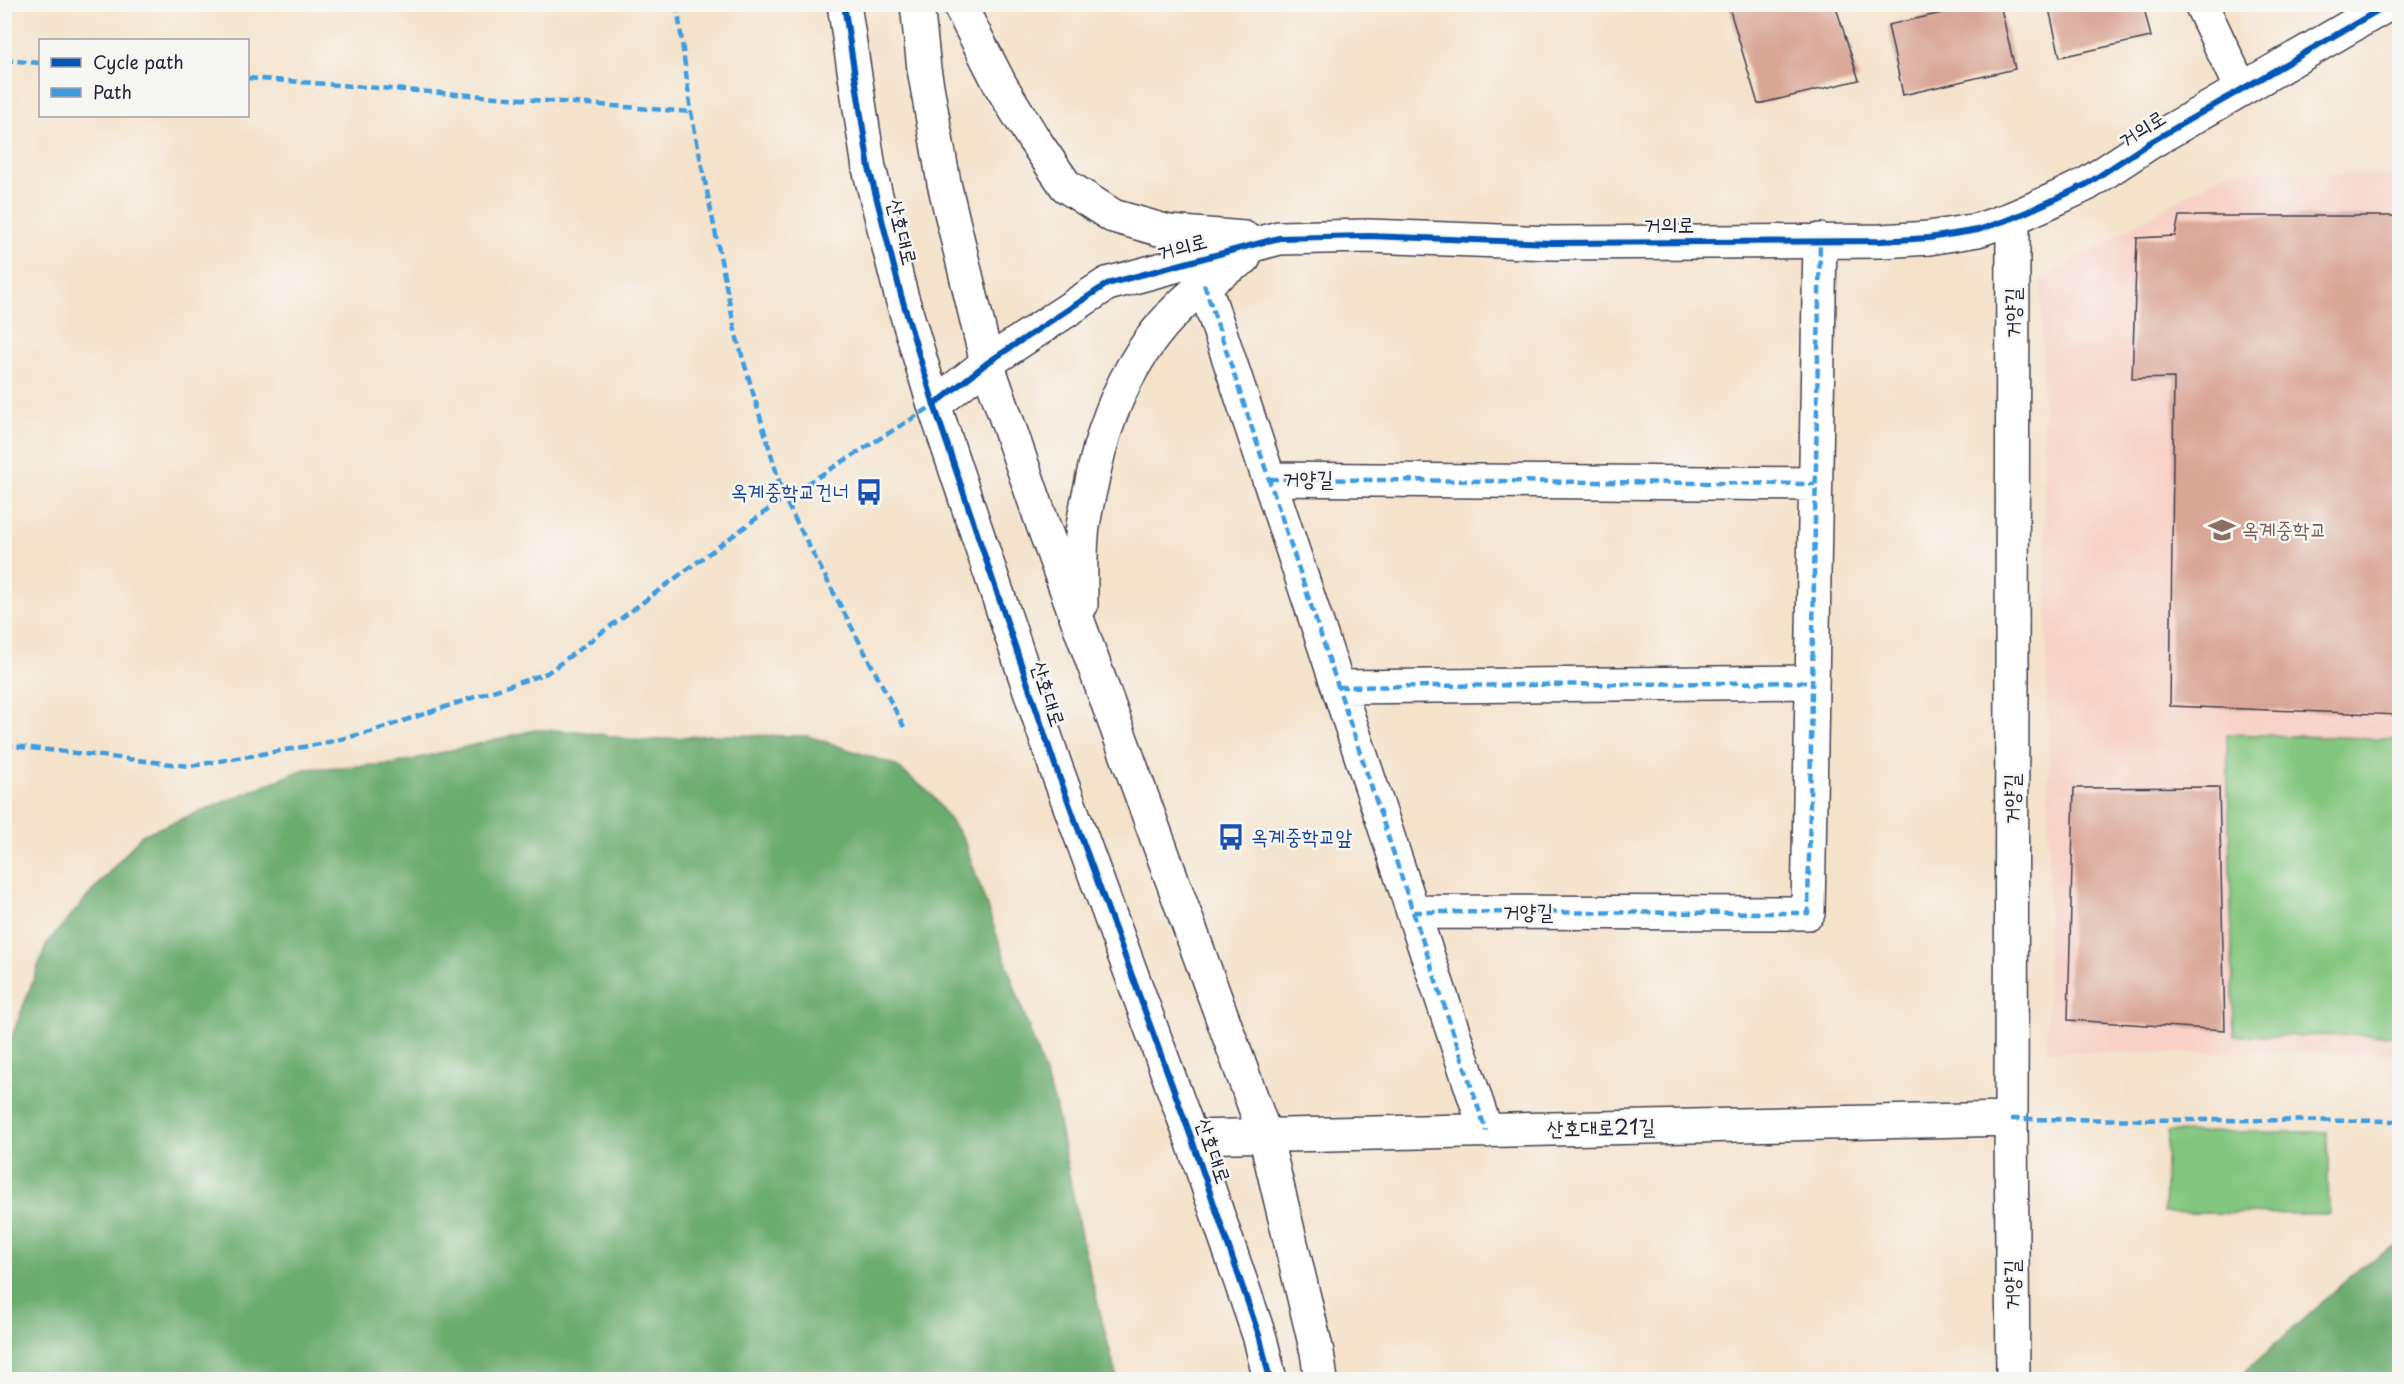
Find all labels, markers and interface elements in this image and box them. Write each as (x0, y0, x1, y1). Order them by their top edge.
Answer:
legend (39, 39, 249, 117)
text: Cycle path (93, 48, 184, 75)
text: Path (93, 78, 132, 105)
street label: 거의로 (2111, 100, 2171, 154)
street label: 산호대로 (880, 195, 928, 268)
street label: 거의로 (1644, 207, 1694, 239)
street label: 거의로 (1153, 223, 1210, 267)
street label: 거양길 (1995, 288, 2027, 338)
street label: 거양길 (1283, 461, 1333, 493)
place label: 옥계중학교건너 (731, 474, 849, 506)
bus stop icon: 옥계중학교건너 (854, 477, 884, 507)
place label: 옥계중학교 (2242, 512, 2327, 544)
school or university icon: 옥계중학교 (2207, 515, 2237, 545)
street label: 산호대로 (1024, 656, 1076, 730)
street label: 거양길 (1994, 774, 2026, 824)
place label: 옥계중학교앞 (1251, 819, 1352, 851)
bus stop icon: 옥계중학교앞 (1216, 822, 1246, 852)
street label: 거양길 (1503, 894, 1553, 926)
street label: 산호대로21길 (1546, 1109, 1656, 1143)
street label: 산호대로 (1189, 1113, 1241, 1188)
street label: 거양길 (1994, 1260, 2026, 1310)

